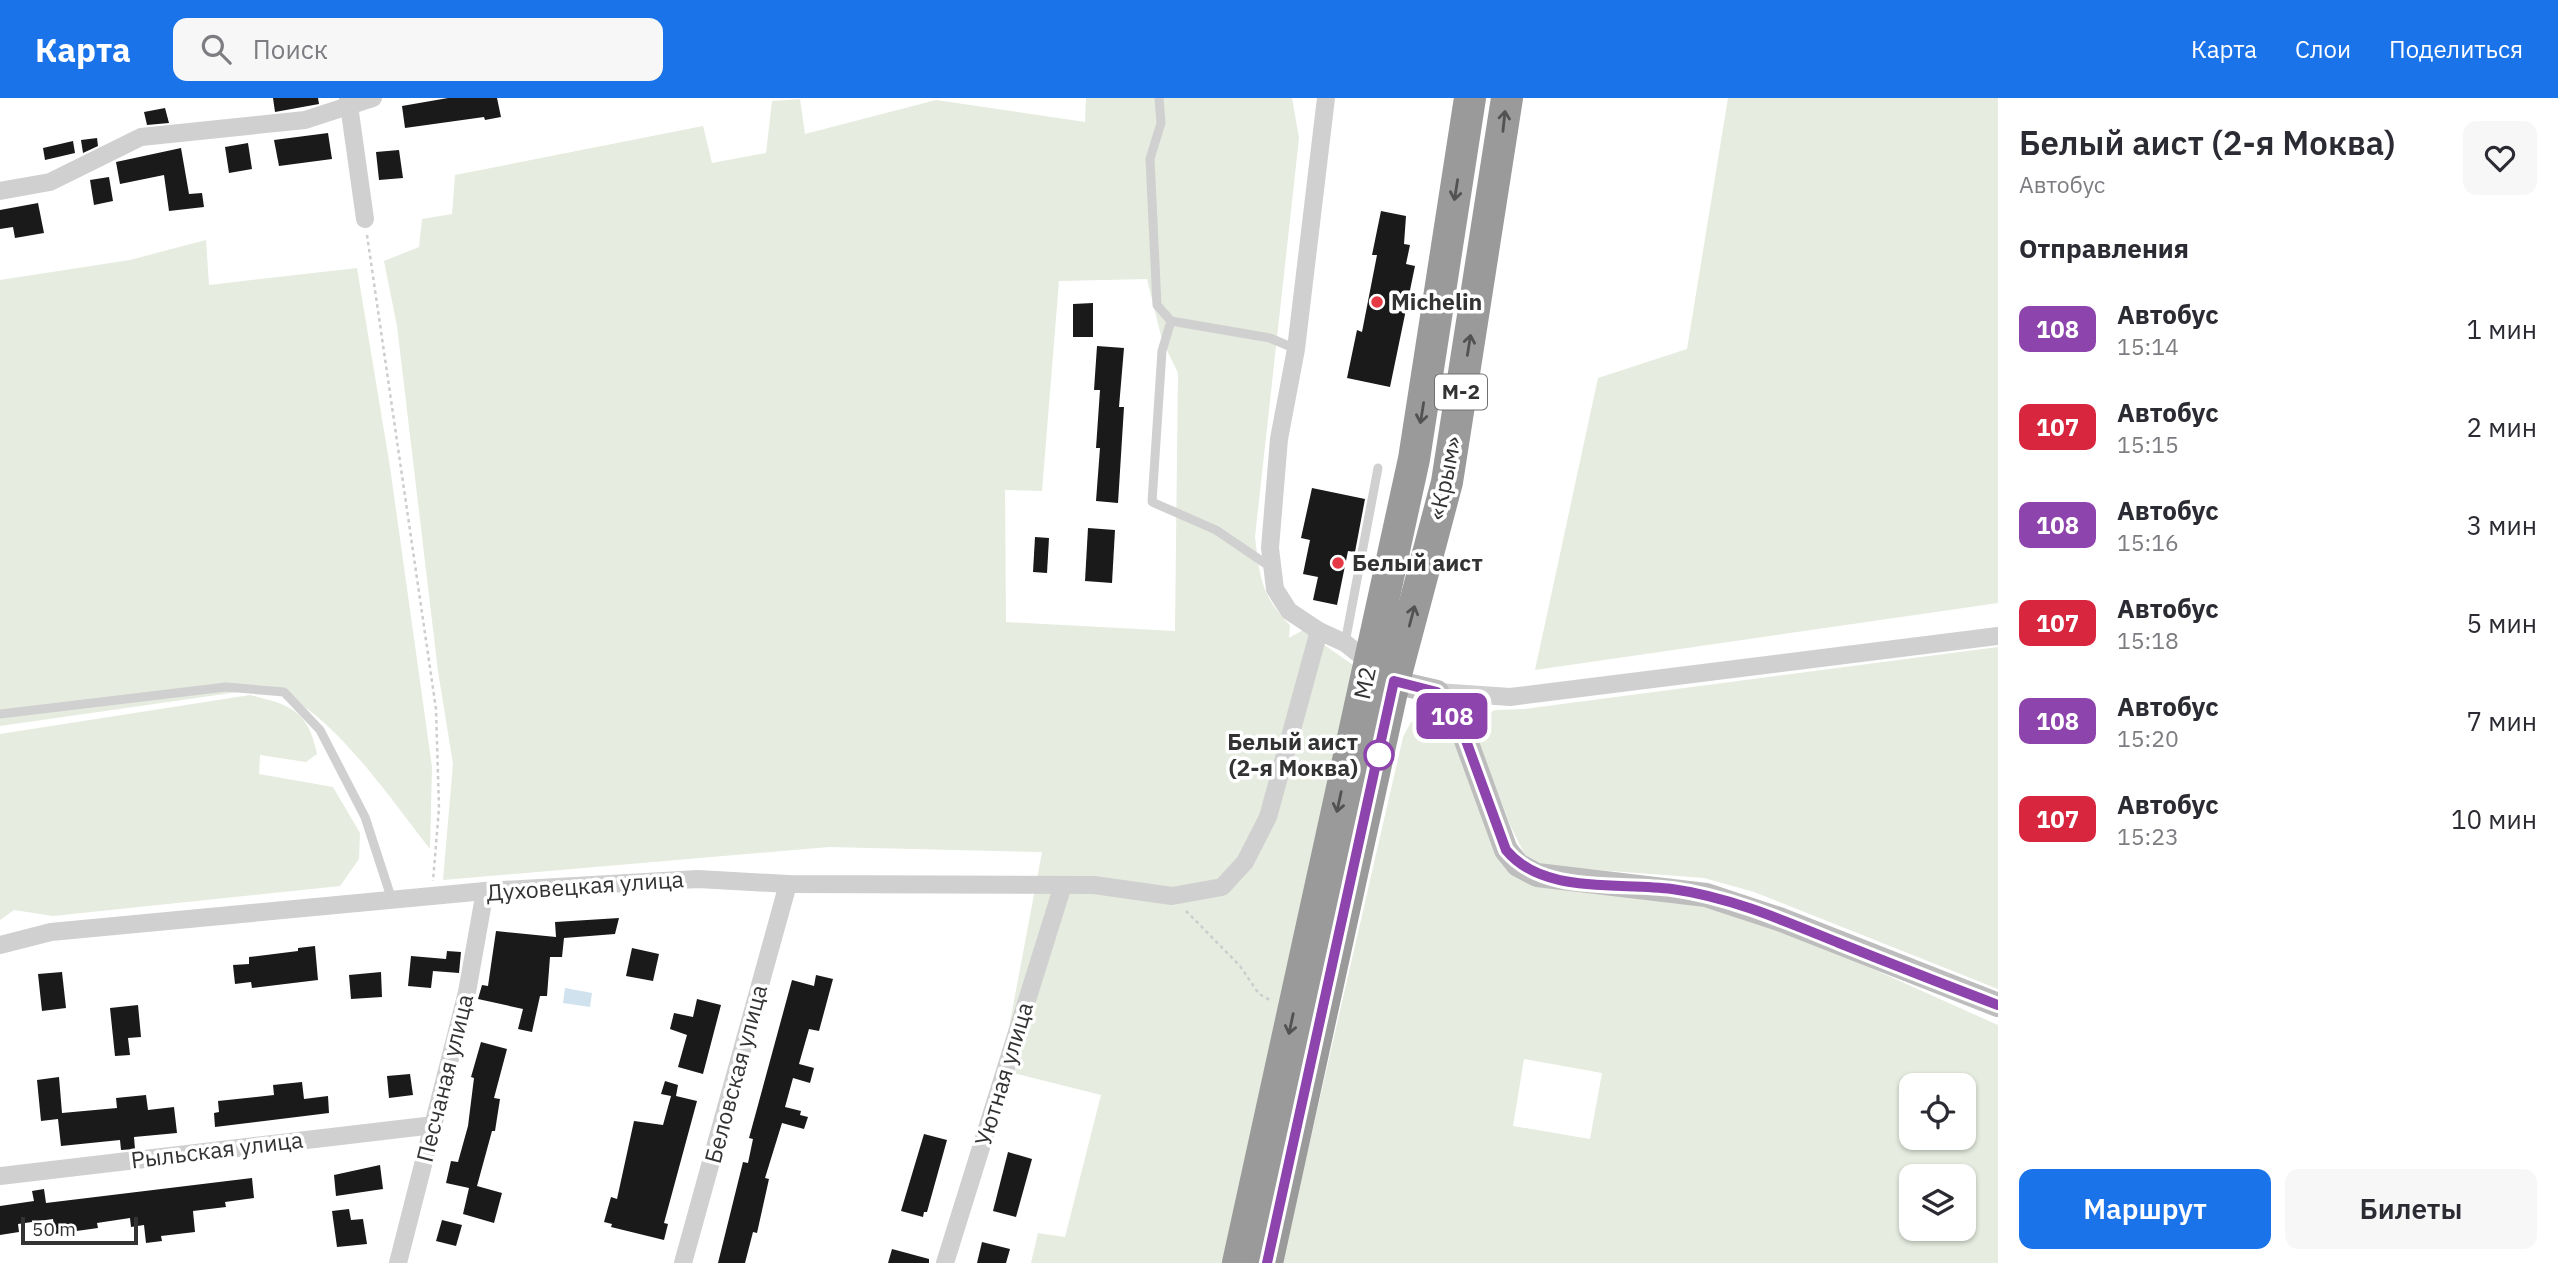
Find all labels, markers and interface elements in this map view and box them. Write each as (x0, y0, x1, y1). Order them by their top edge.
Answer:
search box (173, 18, 663, 81)
text: Карта (35, 28, 131, 71)
icon: search (197, 30, 235, 68)
text: Поиск (253, 32, 328, 66)
text: Карта (2191, 33, 2257, 65)
text: Слои (2295, 33, 2351, 65)
text: Поделиться (2389, 33, 2523, 65)
one-way arrow (1498, 110, 1511, 133)
text: Белый аист (2-я Моква) (2019, 121, 2395, 164)
button: heart (2463, 121, 2537, 195)
text: Автобус (2019, 169, 2105, 199)
one-way arrow (1449, 178, 1462, 201)
text: Отправления (2019, 231, 2189, 265)
place label: Michelin (1391, 286, 1482, 316)
marker: Michelin (1369, 294, 1385, 310)
text: Автобус (2117, 297, 2219, 331)
text: 1 мин (2467, 312, 2537, 346)
text: 108 (2036, 313, 2079, 345)
text: 15:14 (2117, 331, 2179, 361)
one-way arrow (1463, 334, 1476, 357)
road number: М-2 (1435, 374, 1487, 410)
text: Автобус (2117, 395, 2219, 429)
one-way arrow (1415, 401, 1428, 424)
text: 2 мин (2467, 410, 2537, 444)
text: 107 (2036, 411, 2079, 443)
text: 15:15 (2117, 429, 2179, 459)
street label: «Крым» (1421, 433, 1468, 522)
text: Автобус (2117, 493, 2219, 527)
text: 3 мин (2467, 508, 2537, 542)
text: 108 (2036, 509, 2079, 541)
text: 15:16 (2117, 527, 2179, 557)
place label: Белый аист (1352, 547, 1483, 577)
marker: Белый аист (1330, 555, 1346, 571)
text: Автобус (2117, 591, 2219, 625)
one-way arrow (1406, 605, 1419, 627)
text: 5 мин (2467, 606, 2537, 640)
text: 107 (2036, 607, 2079, 639)
text: 15:18 (2117, 625, 2179, 655)
street label: М2 (1346, 664, 1382, 702)
text: Автобус (2117, 689, 2219, 723)
line badge: 108 (1412, 693, 1492, 739)
text: 108 (1430, 700, 1474, 732)
text: 7 мин (2467, 704, 2537, 738)
text: 108 (2036, 705, 2079, 737)
text: 15:20 (2117, 723, 2179, 753)
place label: Белый аист (2-я Моква) (1227, 726, 1358, 782)
marker: Белый аист (2-я Моква) (1364, 740, 1394, 770)
text: Автобус (2117, 787, 2219, 821)
one-way arrow (1332, 790, 1346, 813)
text: 10 мин (2451, 802, 2537, 836)
text: 107 (2036, 803, 2079, 835)
text: 15:23 (2117, 821, 2179, 851)
street label: Духовецкая улица (485, 863, 685, 907)
street label: Беловская улица (697, 981, 773, 1166)
street label: Песчаная улица (409, 991, 479, 1165)
street label: Уютная улица (967, 998, 1039, 1149)
one-way arrow (1283, 1012, 1297, 1035)
map controls (1899, 1073, 1976, 1241)
button: locate (1899, 1073, 1976, 1150)
street label: Рыльская улица (129, 1124, 305, 1174)
button: layers (1899, 1164, 1976, 1241)
button: Маршрут (2019, 1169, 2271, 1249)
button: Билеты (2285, 1169, 2537, 1249)
scale bar (21, 1214, 138, 1246)
text: 50 m (32, 1217, 76, 1241)

